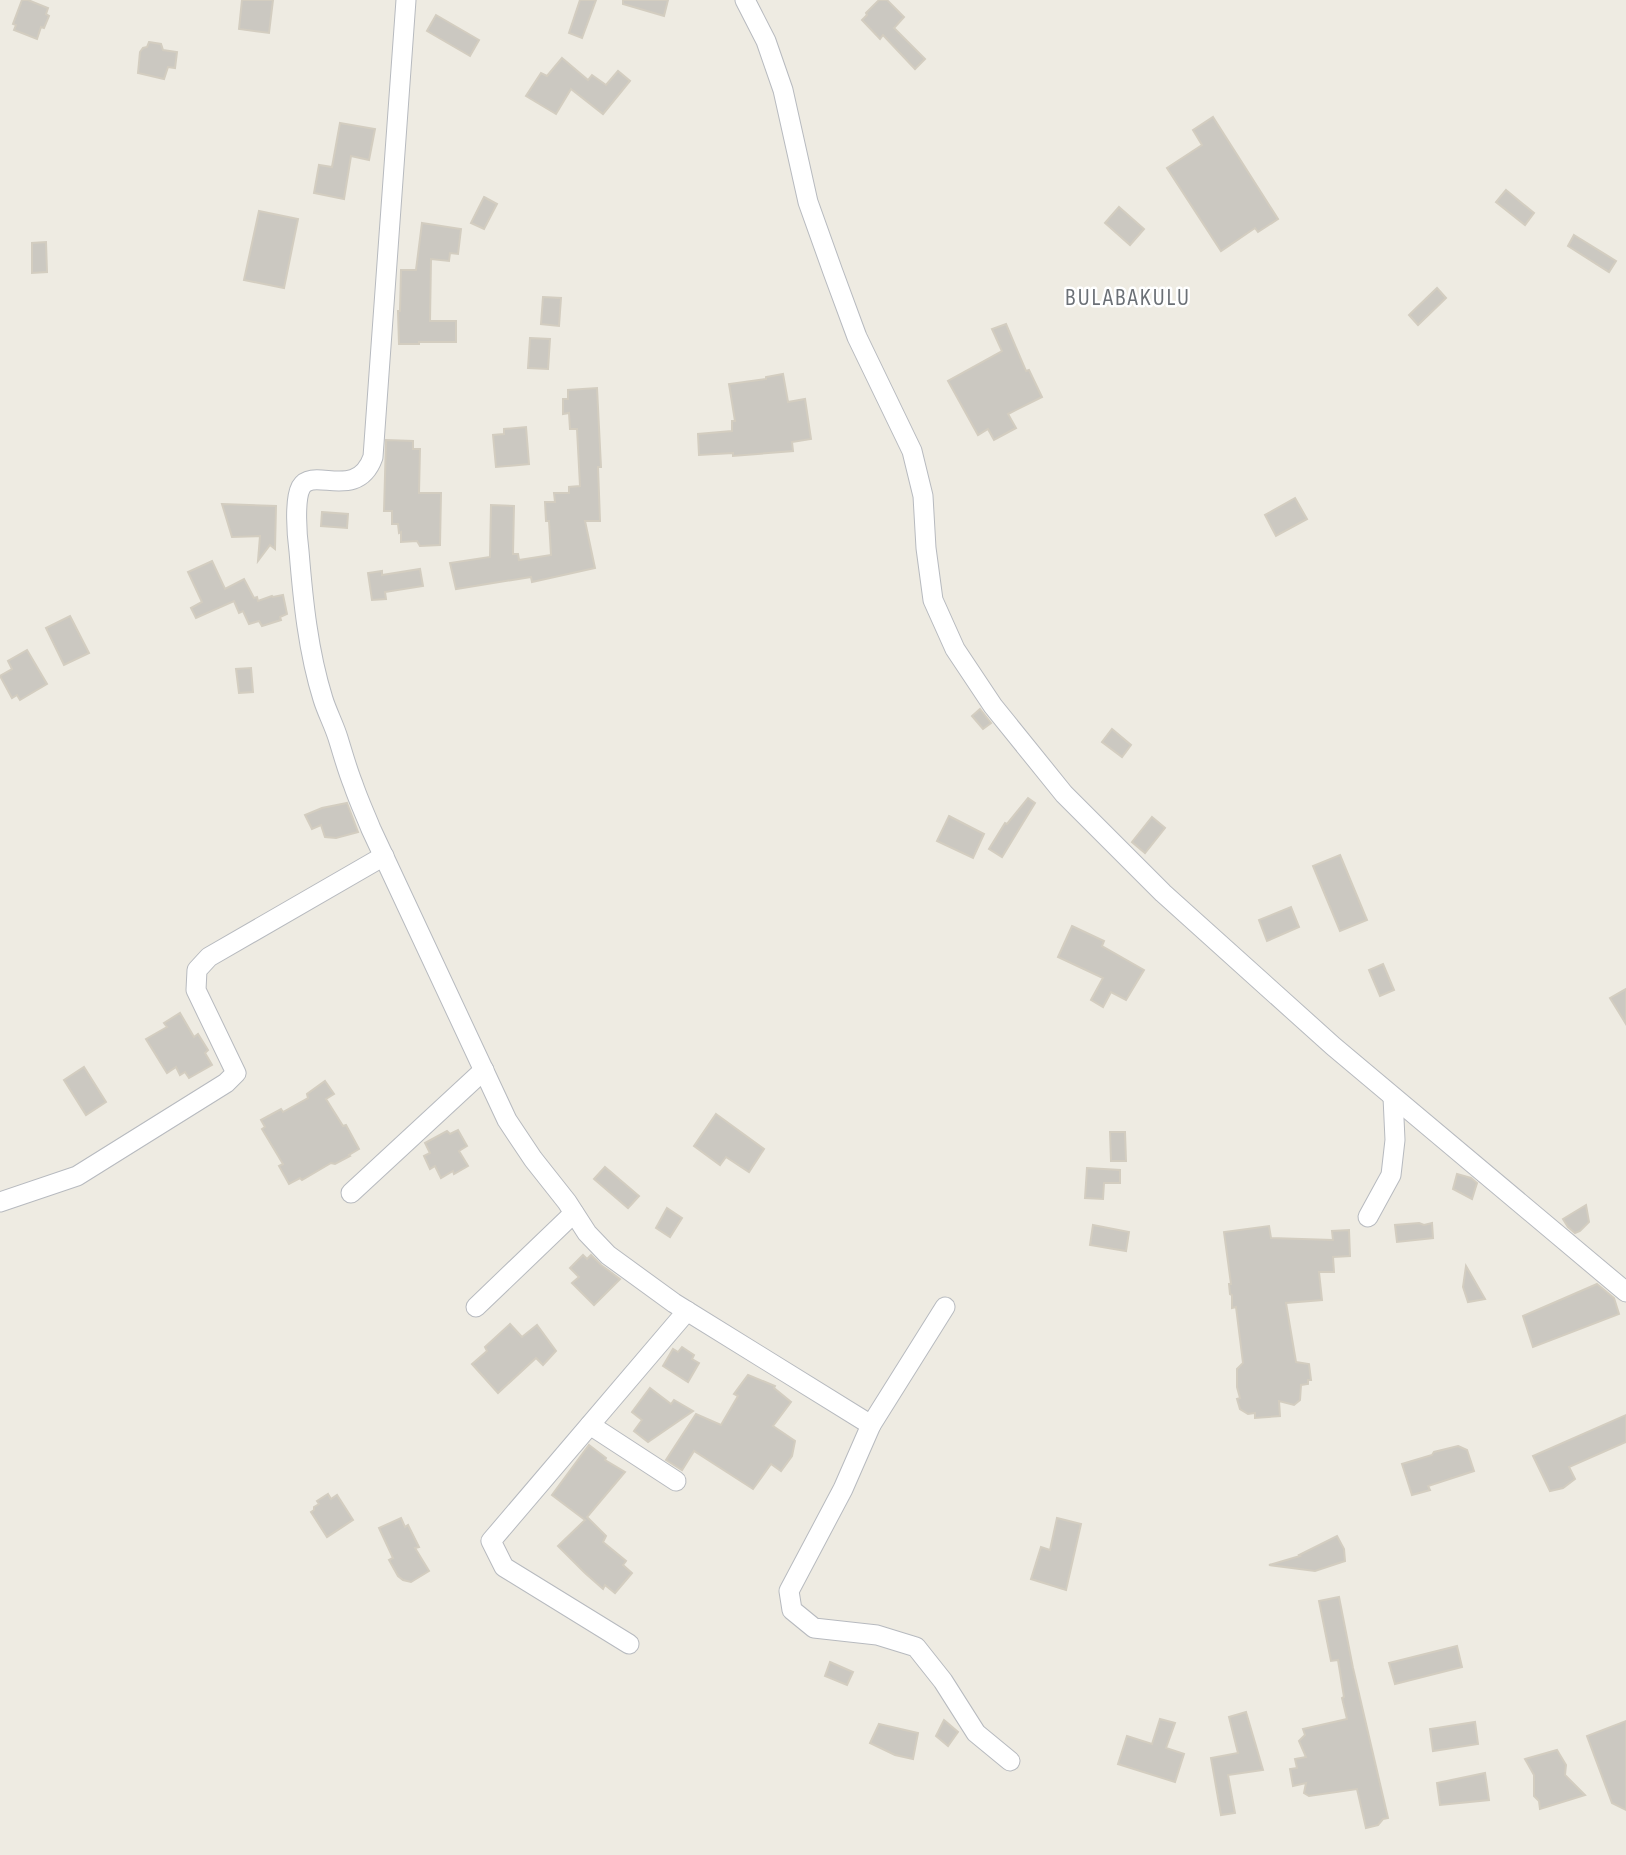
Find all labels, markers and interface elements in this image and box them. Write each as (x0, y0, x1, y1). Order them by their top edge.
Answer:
district label: BULABAKULU (1065, 283, 1191, 312)

